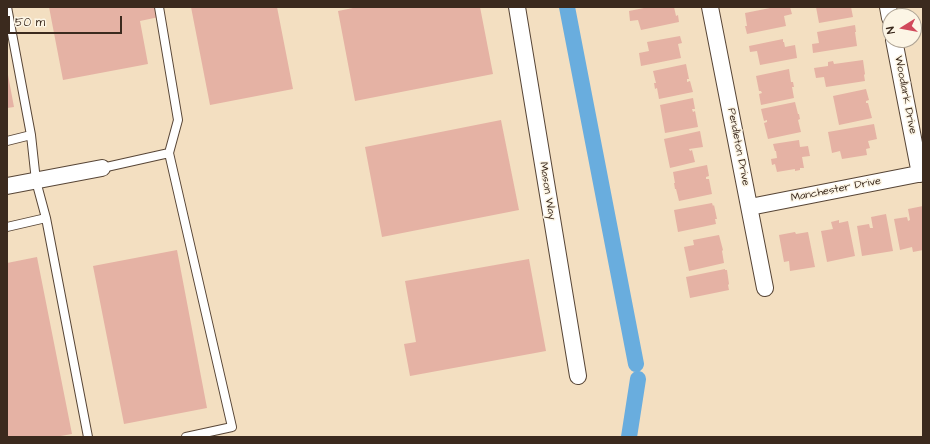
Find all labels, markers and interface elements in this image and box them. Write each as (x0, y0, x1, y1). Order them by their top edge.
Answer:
scale bar (10, 8, 124, 34)
north arrow (882, 8, 922, 48)
text: 50 m (15, 14, 45, 31)
text: N (883, 25, 899, 35)
street label: Woodlark Drive (891, 55, 919, 135)
street label: Pendleton Drive (724, 107, 752, 187)
street label: Mason Way (536, 161, 558, 221)
street label: Manchester Drive (790, 175, 882, 205)

